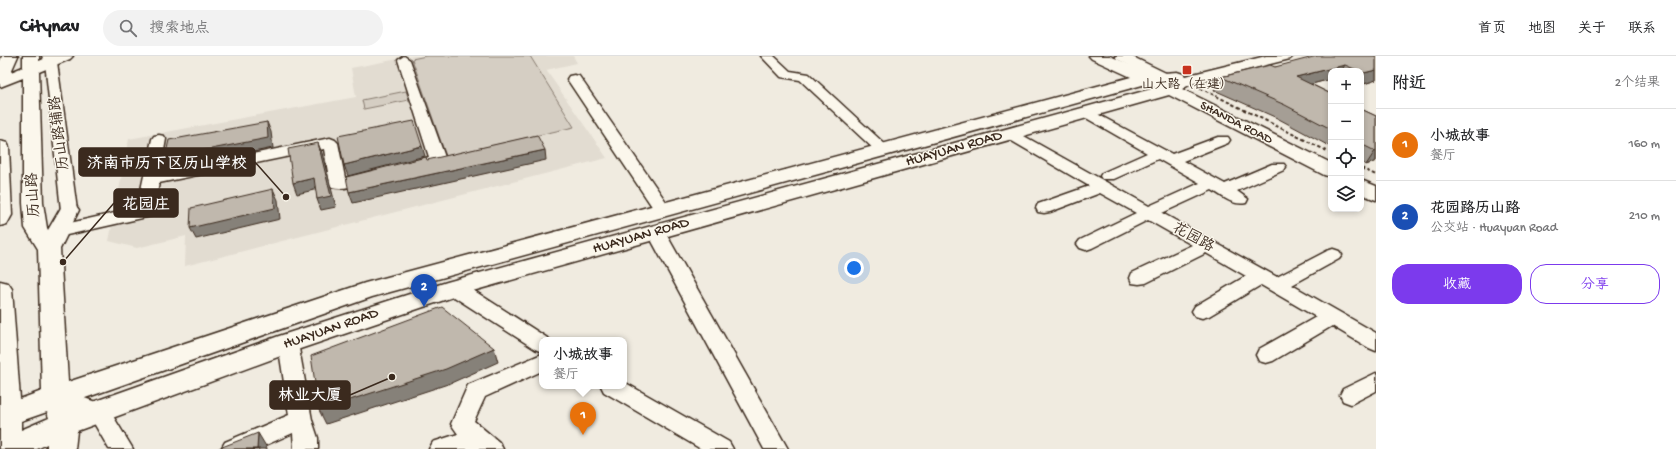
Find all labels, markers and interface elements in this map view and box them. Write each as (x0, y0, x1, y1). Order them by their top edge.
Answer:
search box (103, 10, 383, 46)
text: Citynav (20, 16, 79, 39)
icon: search (117, 17, 139, 39)
text: 搜索地点 (149, 20, 210, 38)
text: 首页 (1478, 21, 1506, 38)
text: 地图 (1528, 21, 1556, 38)
text: 关于 (1578, 21, 1606, 38)
text: 联系 (1628, 21, 1656, 38)
marker: 山大路（在建） (1181, 64, 1193, 76)
map controls (1328, 68, 1364, 212)
button: + (1328, 68, 1364, 104)
text: 附近 (1392, 75, 1426, 95)
text: 2个结果 (1615, 76, 1660, 91)
place label: 山大路（在建） (1141, 77, 1233, 93)
street label: 历山路辅路 (46, 95, 74, 171)
street label: SHANDA ROAD (1197, 98, 1275, 148)
button: − (1328, 104, 1364, 140)
street label: HUAYUAN ROAD (904, 127, 1004, 171)
text: 小城故事 (1430, 128, 1490, 146)
text: 1 (1402, 137, 1408, 152)
text: 160 m (1628, 137, 1660, 152)
button: locate (1328, 140, 1364, 176)
callout: 济南市历下区历山学校 (79, 148, 255, 176)
text: 餐厅 (1430, 149, 1456, 164)
text: 济南市历下区历山学校 (87, 154, 247, 175)
street label: 历山路 (24, 172, 44, 218)
button: layers (1328, 176, 1364, 212)
callout: 花园庄 (114, 189, 178, 217)
text: 花园庄 (122, 196, 170, 216)
text: 花园路历山路 (1430, 200, 1520, 218)
text: 2 (1402, 209, 1408, 224)
text: 210 m (1629, 209, 1660, 224)
street label: HUAYUAN ROAD (591, 214, 691, 258)
street label: 花园路 (1169, 219, 1217, 257)
text: 公交站 · Huayuan Road (1430, 221, 1557, 236)
your location (844, 258, 864, 278)
button: 收藏 (1392, 264, 1522, 304)
button: 分享 (1530, 264, 1660, 304)
pin: 2 (411, 274, 437, 307)
street label: HUAYUAN ROAD (281, 304, 381, 354)
popup (539, 337, 627, 389)
text: 小城故事 (553, 347, 613, 365)
text: 餐厅 (553, 368, 579, 383)
callout: 林业大厦 (270, 381, 350, 409)
text: 林业大厦 (278, 386, 342, 407)
pin: 1 (570, 402, 596, 435)

